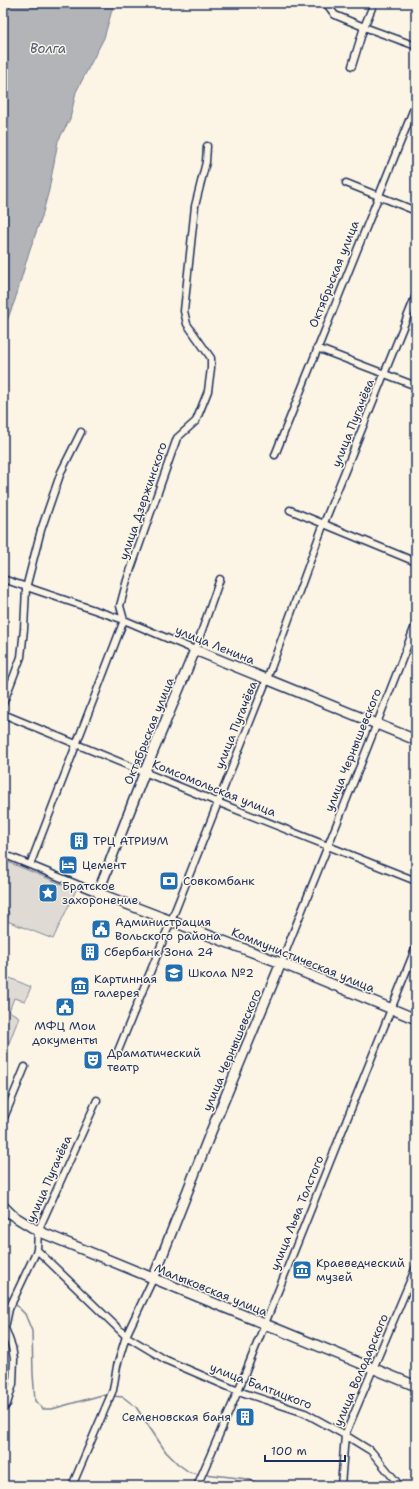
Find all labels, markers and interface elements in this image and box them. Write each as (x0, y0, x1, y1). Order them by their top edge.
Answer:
water label: Волга (30, 40, 66, 57)
street label: Октябрьская улица (305, 218, 363, 330)
street label: улица Пугачёва (328, 376, 378, 469)
street label: улица Дзержинского (115, 440, 171, 562)
street label: улица Ленина (173, 622, 258, 668)
street label: Октябрьская улица (120, 675, 178, 787)
street label: улица Пугачёва (211, 678, 261, 771)
street label: улица Чернышевского (321, 686, 385, 814)
street label: Комсомольская улица (150, 756, 279, 820)
building icon: ТРЦ АТРИУМ (68, 830, 90, 852)
place label: ТРЦ АТРИУМ (93, 833, 169, 849)
hotel icon: Цемент (57, 854, 79, 876)
place label: Цемент (82, 857, 127, 873)
bank icon: Совкомбанк (158, 870, 180, 892)
place label: Совкомбанк (183, 873, 255, 889)
place label: Братское захоронение (62, 878, 138, 908)
place icon: Братское захоронение (37, 882, 59, 904)
place label: Администрация Вольского района (115, 914, 221, 944)
public building icon: Администрация Вольского района (90, 918, 112, 940)
street label: Коммунистическая улица (229, 924, 378, 996)
building icon: Сбербанк Зона 24 (79, 941, 101, 963)
place label: Сбербанк Зона 24 (104, 944, 213, 960)
school or university icon: Школа №2 (163, 962, 185, 984)
place label: Школа №2 (188, 965, 254, 981)
place label: Картинная галерея (94, 971, 157, 1001)
museum icon: Картинная галерея (69, 975, 91, 997)
street label: улица Чернышевского (199, 986, 265, 1114)
public building icon: МФЦ Мои документы (54, 996, 76, 1018)
place label: МФЦ Мои документы (32, 1018, 98, 1048)
place label: Драматический театр (107, 1045, 201, 1075)
theatre icon: Драматический театр (82, 1049, 104, 1071)
street label: улица Пугачёва (23, 1132, 76, 1225)
street label: улица Льва Толстого (267, 1153, 327, 1273)
place label: Краеведческий музей (316, 1255, 405, 1285)
museum icon: Краеведческий музей (291, 1259, 313, 1281)
street label: Малыковская улица (152, 1260, 271, 1320)
street label: улица Володарского (330, 1311, 392, 1429)
street label: улица Балтицкого (208, 1359, 314, 1413)
building icon: Семеновская баня (234, 1406, 256, 1428)
place label: Семеновская баня (122, 1409, 231, 1425)
scale bar (265, 1437, 345, 1463)
text: 100 m (271, 1443, 307, 1459)

